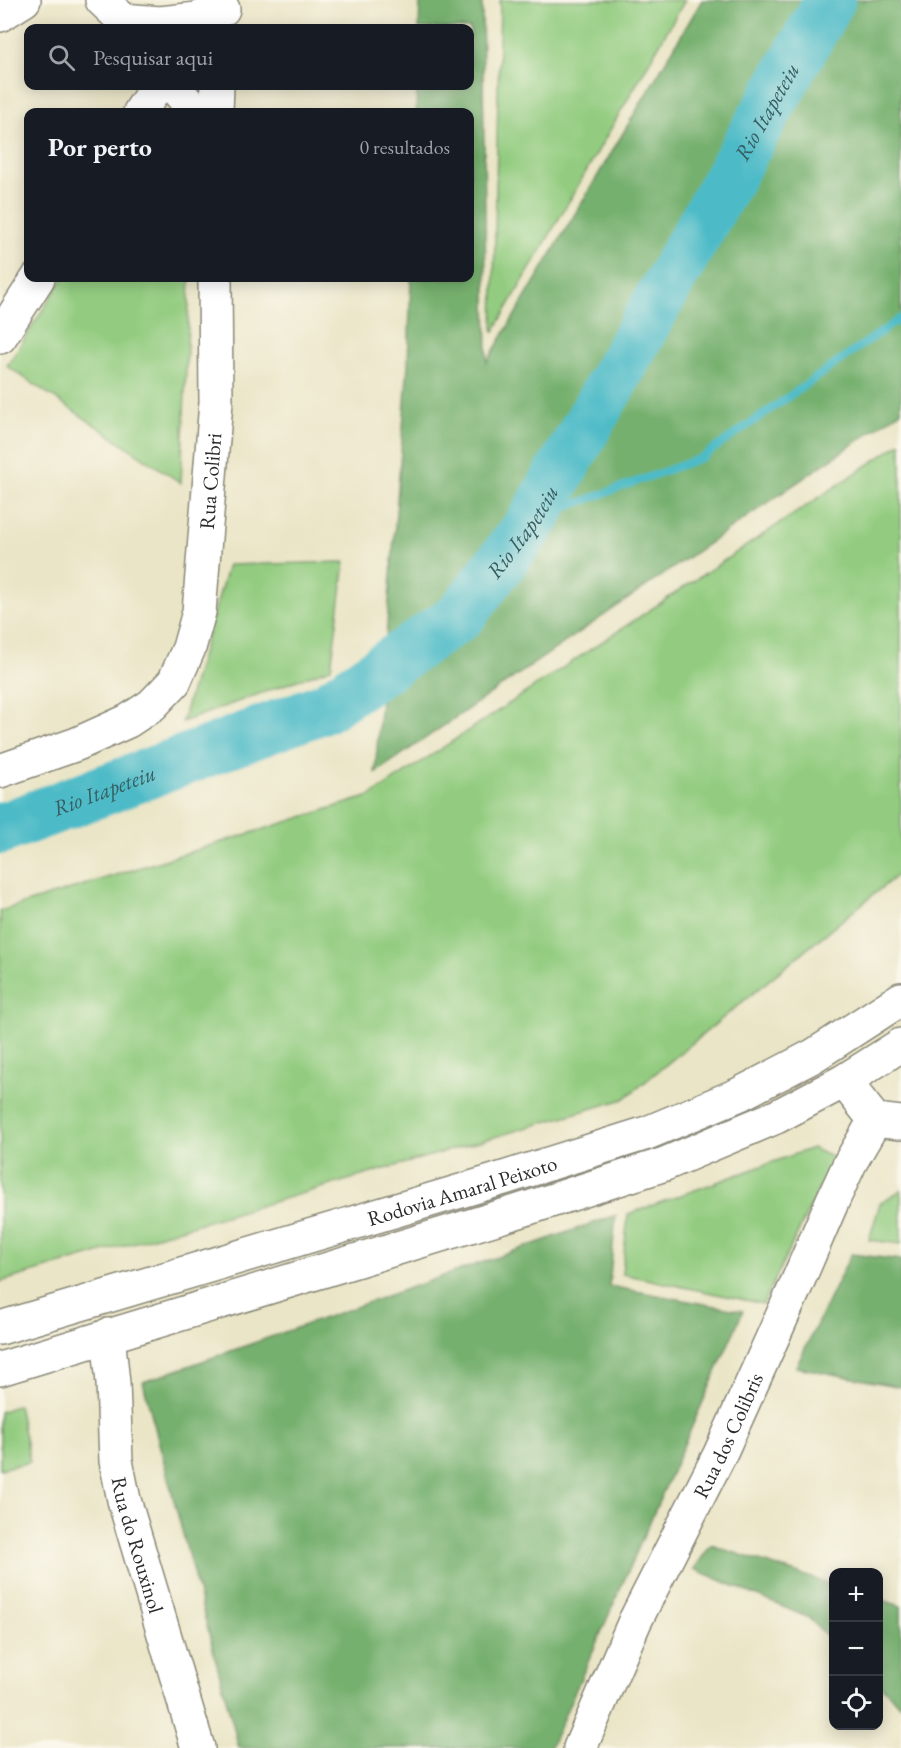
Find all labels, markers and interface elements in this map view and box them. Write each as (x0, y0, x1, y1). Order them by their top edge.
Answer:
search box (24, 24, 474, 90)
icon: search (45, 41, 78, 74)
text: Pesquisar aqui (93, 43, 213, 72)
water label: Rio Itapeteiu (727, 58, 806, 166)
text: Por perto (48, 130, 152, 164)
text: 0 resultados (359, 134, 450, 160)
street label: Rua Colibri (192, 432, 227, 531)
water label: Rio Itapeteiu (479, 480, 565, 584)
water label: Rio Itapeteiu (48, 758, 159, 823)
street label: Rodovia Amaral Peixoto (364, 1149, 560, 1232)
street label: Rua dos Colibris (686, 1368, 769, 1503)
street label: Rua do Rouxinol (106, 1474, 170, 1616)
map controls (829, 1568, 883, 1730)
button: + (829, 1568, 883, 1622)
button: − (829, 1622, 883, 1676)
button: locate (829, 1676, 883, 1730)

